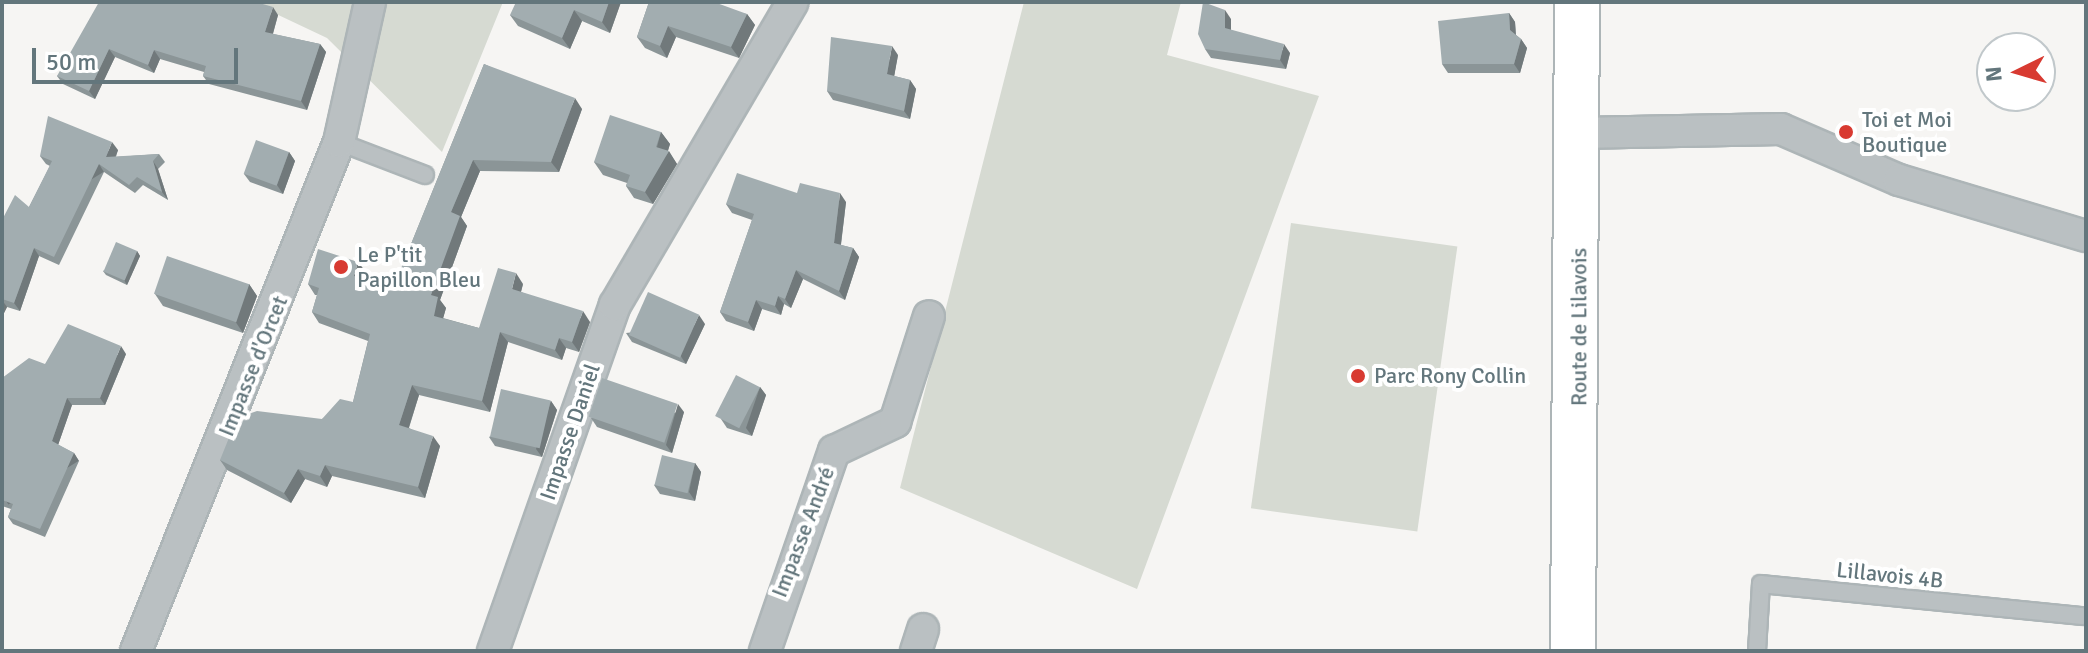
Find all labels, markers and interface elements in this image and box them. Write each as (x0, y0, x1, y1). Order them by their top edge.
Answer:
scale bar (36, 32, 242, 82)
north arrow (1976, 32, 2056, 112)
text: 50 m (46, 47, 96, 77)
text: N (1979, 65, 2008, 83)
place label: Toi et Moi Boutique (1862, 106, 1952, 158)
marker: Toi et Moi Boutique (1837, 123, 1855, 141)
place label: Le P'tit Papillon Bleu (357, 241, 481, 292)
street label: Route de Lilavois (1566, 248, 1592, 406)
marker: Le P'tit Papillon Bleu (332, 258, 350, 276)
street label: Impasse d'Orcet (213, 292, 293, 440)
street label: Impasse Daniel (534, 360, 606, 504)
place label: Parc Rony Collin (1374, 363, 1526, 389)
marker: Parc Rony Collin (1349, 367, 1367, 385)
street label: Impasse André (766, 463, 840, 601)
street label: Lillavois 4B (1835, 556, 1945, 594)

